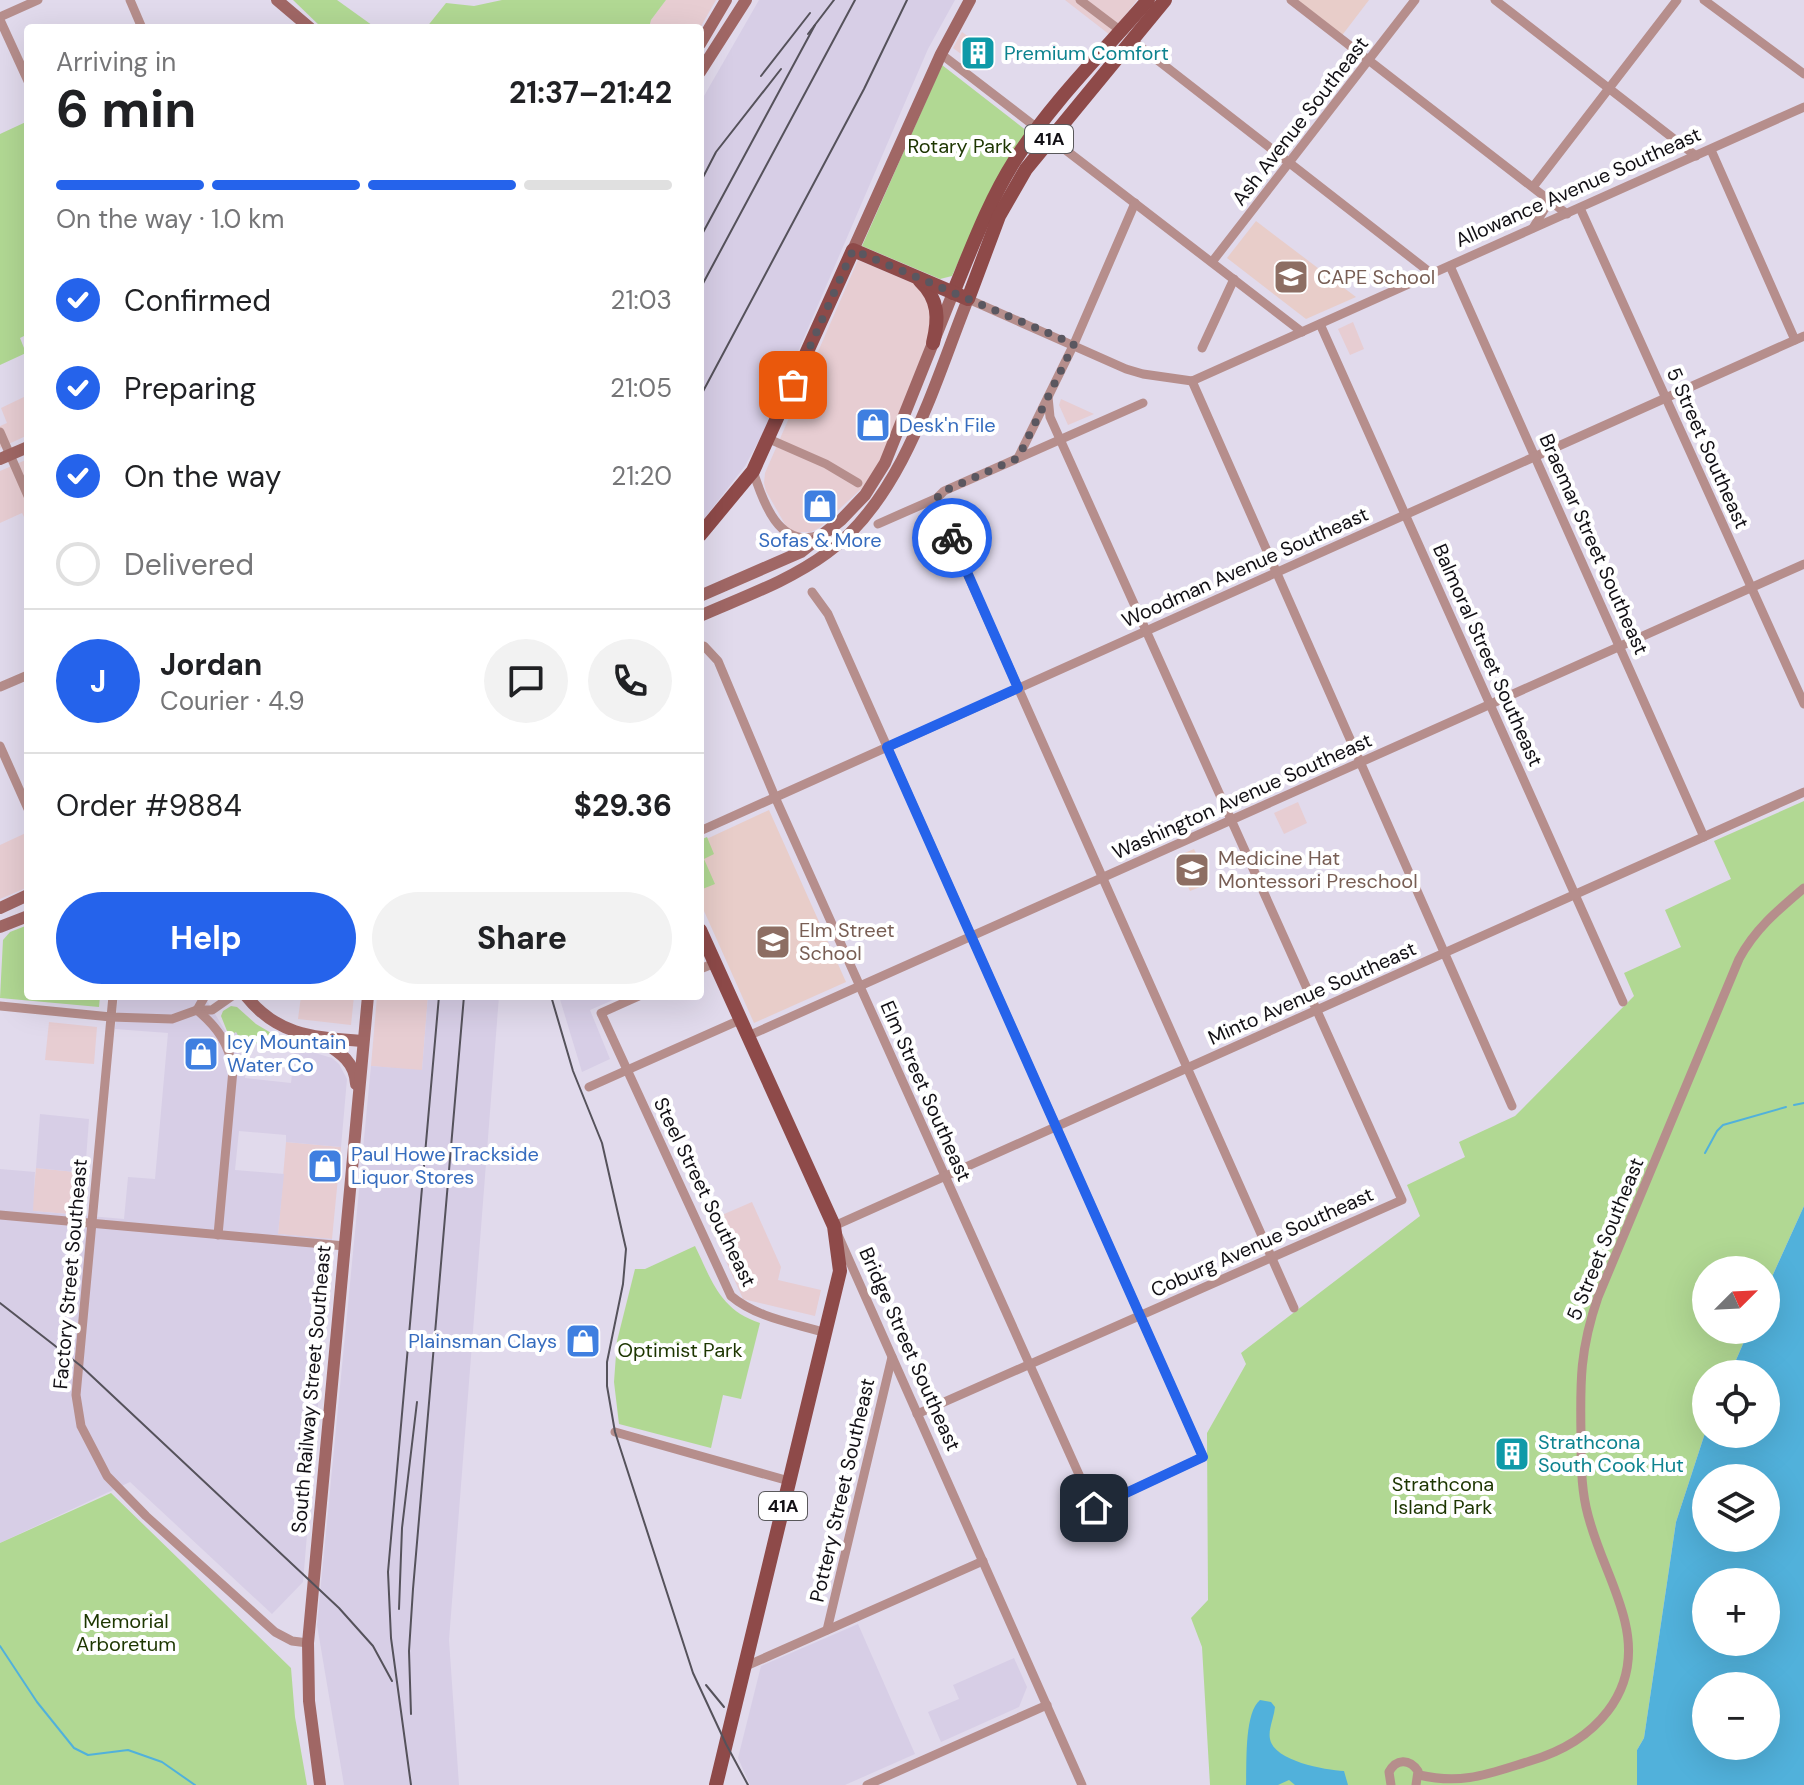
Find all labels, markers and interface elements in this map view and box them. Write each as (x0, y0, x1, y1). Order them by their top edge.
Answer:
street label: Ash Avenue Southeast (1226, 31, 1374, 211)
building icon: Premium Comfort (959, 34, 997, 72)
place label: Premium Comfort (1004, 40, 1169, 66)
text: Arriving in (56, 45, 176, 79)
text: 21:37–21:42 (509, 73, 672, 112)
text: 6 min (56, 75, 196, 143)
street label: Allowance Avenue Southeast (1451, 121, 1705, 253)
road number: 41A (1025, 125, 1073, 153)
park label: Rotary Park (908, 133, 1012, 159)
text: On the way · 1.0 km (56, 202, 285, 236)
school or university icon: CAPE School (1272, 258, 1310, 296)
place label: CAPE School (1317, 264, 1435, 290)
icon: check (56, 278, 100, 322)
text: Confirmed (124, 281, 271, 320)
text: 21:03 (611, 283, 672, 317)
pin (759, 351, 827, 419)
icon: bag (771, 363, 815, 407)
street label: 5 Street Southeast (1661, 363, 1755, 533)
icon: check (56, 366, 100, 410)
text: Preparing (124, 369, 256, 408)
text: 21:05 (610, 371, 672, 405)
shop icon: Desk'n File (854, 406, 892, 444)
place label: Desk'n File (899, 412, 996, 438)
street label: Braemar Street Southeast (1534, 430, 1655, 659)
icon: check (56, 454, 100, 498)
text: On the way (124, 457, 281, 496)
text: 21:20 (611, 459, 672, 493)
shop icon: Sofas & More (801, 487, 839, 525)
courier (912, 498, 992, 578)
street label: Woodman Avenue Southeast (1118, 501, 1373, 633)
icon: bike (930, 516, 974, 560)
place label: Sofas & More (758, 527, 882, 553)
street label: Balmoral Street Southeast (1427, 540, 1549, 771)
text: Delivered (124, 545, 254, 584)
button: chat (484, 639, 568, 723)
button: phone (588, 639, 672, 723)
text: Jordan (160, 645, 262, 684)
text: J (90, 662, 106, 701)
text: Courier · 4.9 (160, 684, 305, 718)
street label: Washington Avenue Southeast (1108, 727, 1376, 865)
text: Order #9884 (56, 786, 242, 825)
text: $29.36 (574, 786, 672, 825)
place label: Medicine Hat Montessori Preschool (1218, 845, 1418, 894)
school or university icon: Medicine Hat Montessori Preschool (1173, 851, 1211, 889)
button: Help (56, 892, 356, 984)
button: Share (372, 892, 672, 984)
place label: Elm Street School (799, 917, 895, 966)
school or university icon: Elm Street School (754, 923, 792, 961)
street label: Minto Avenue Southeast (1204, 935, 1420, 1051)
street label: Elm Street Southeast (874, 997, 978, 1185)
place label: Icy Mountain Water Co (227, 1029, 346, 1078)
shop icon: Icy Mountain Water Co (182, 1035, 220, 1073)
street label: Steel Street Southeast (648, 1093, 762, 1291)
place label: Paul Howe Trackside Liquor Stores (351, 1141, 539, 1190)
shop icon: Paul Howe Trackside Liquor Stores (306, 1147, 344, 1185)
street label: 5 Street Southeast (1560, 1154, 1650, 1324)
street label: Factory Street Southeast (47, 1158, 93, 1390)
street label: Coburg Avenue Southeast (1147, 1181, 1378, 1303)
street label: Bridge Street Southeast (853, 1243, 967, 1455)
street label: South Railway Street Southeast (285, 1244, 337, 1534)
north arrow (1692, 1256, 1780, 1344)
map controls (1692, 1256, 1780, 1760)
shop icon: Plainsman Clays (564, 1322, 602, 1360)
place label: Plainsman Clays (408, 1328, 557, 1354)
park label: Optimist Park (617, 1337, 743, 1363)
button: locate (1692, 1360, 1780, 1448)
street label: Pottery Street Southeast (804, 1375, 880, 1605)
place label: Strathcona South Cook Hut (1538, 1429, 1684, 1478)
building icon: Strathcona South Cook Hut (1493, 1435, 1531, 1473)
button: layers (1692, 1464, 1780, 1552)
park label: Strathcona Island Park (1392, 1471, 1494, 1520)
pin (1060, 1474, 1128, 1542)
icon: home (1072, 1486, 1116, 1530)
road number: 41A (759, 1492, 807, 1520)
button: + (1692, 1568, 1780, 1656)
park label: Memorial Arboretum (76, 1608, 176, 1657)
button: − (1692, 1672, 1780, 1760)

